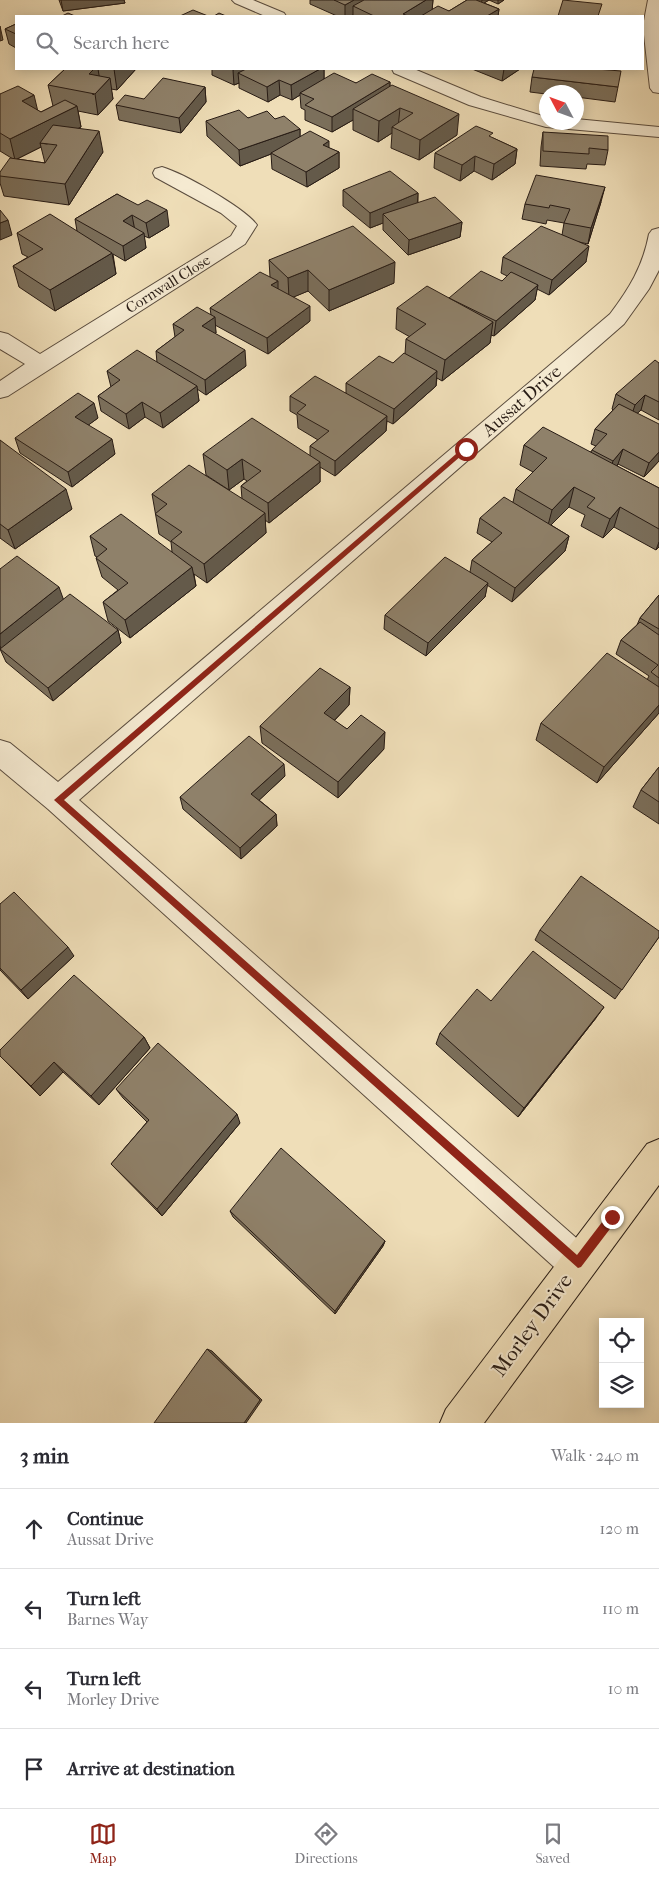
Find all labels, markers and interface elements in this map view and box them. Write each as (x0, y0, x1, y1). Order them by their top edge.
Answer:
search box (15, 15, 644, 70)
icon: search (33, 29, 61, 57)
text: Search here (73, 32, 169, 54)
north arrow (539, 85, 584, 130)
street label: Cornwall Close (122, 250, 214, 317)
street label: Aussat Drive (478, 361, 566, 442)
route start (455, 438, 478, 461)
route end (601, 1206, 624, 1229)
street label: Morley Drive (487, 1269, 577, 1381)
map controls (599, 1318, 644, 1408)
button: locate (599, 1318, 644, 1363)
button: layers (599, 1363, 644, 1408)
text: 3 min (20, 1444, 69, 1468)
text: Walk · 240 m (551, 1446, 639, 1465)
text: Continue (67, 1508, 143, 1530)
icon: ahead (20, 1515, 48, 1543)
text: 120 m (600, 1519, 639, 1538)
text: Aussat Drive (67, 1530, 154, 1549)
text: Turn left (67, 1588, 141, 1610)
icon: left (20, 1595, 48, 1623)
text: 110 m (602, 1599, 639, 1618)
text: Barnes Way (67, 1610, 148, 1629)
text: Turn left (67, 1668, 141, 1690)
icon: left (20, 1675, 48, 1703)
text: 10 m (608, 1679, 639, 1698)
text: Morley Drive (67, 1690, 159, 1709)
icon: arrive (20, 1755, 48, 1783)
text: Arrive at destination (67, 1758, 235, 1780)
tab: Map (89, 1820, 117, 1867)
tab: Directions (295, 1820, 358, 1867)
tab: Saved (535, 1820, 570, 1867)

